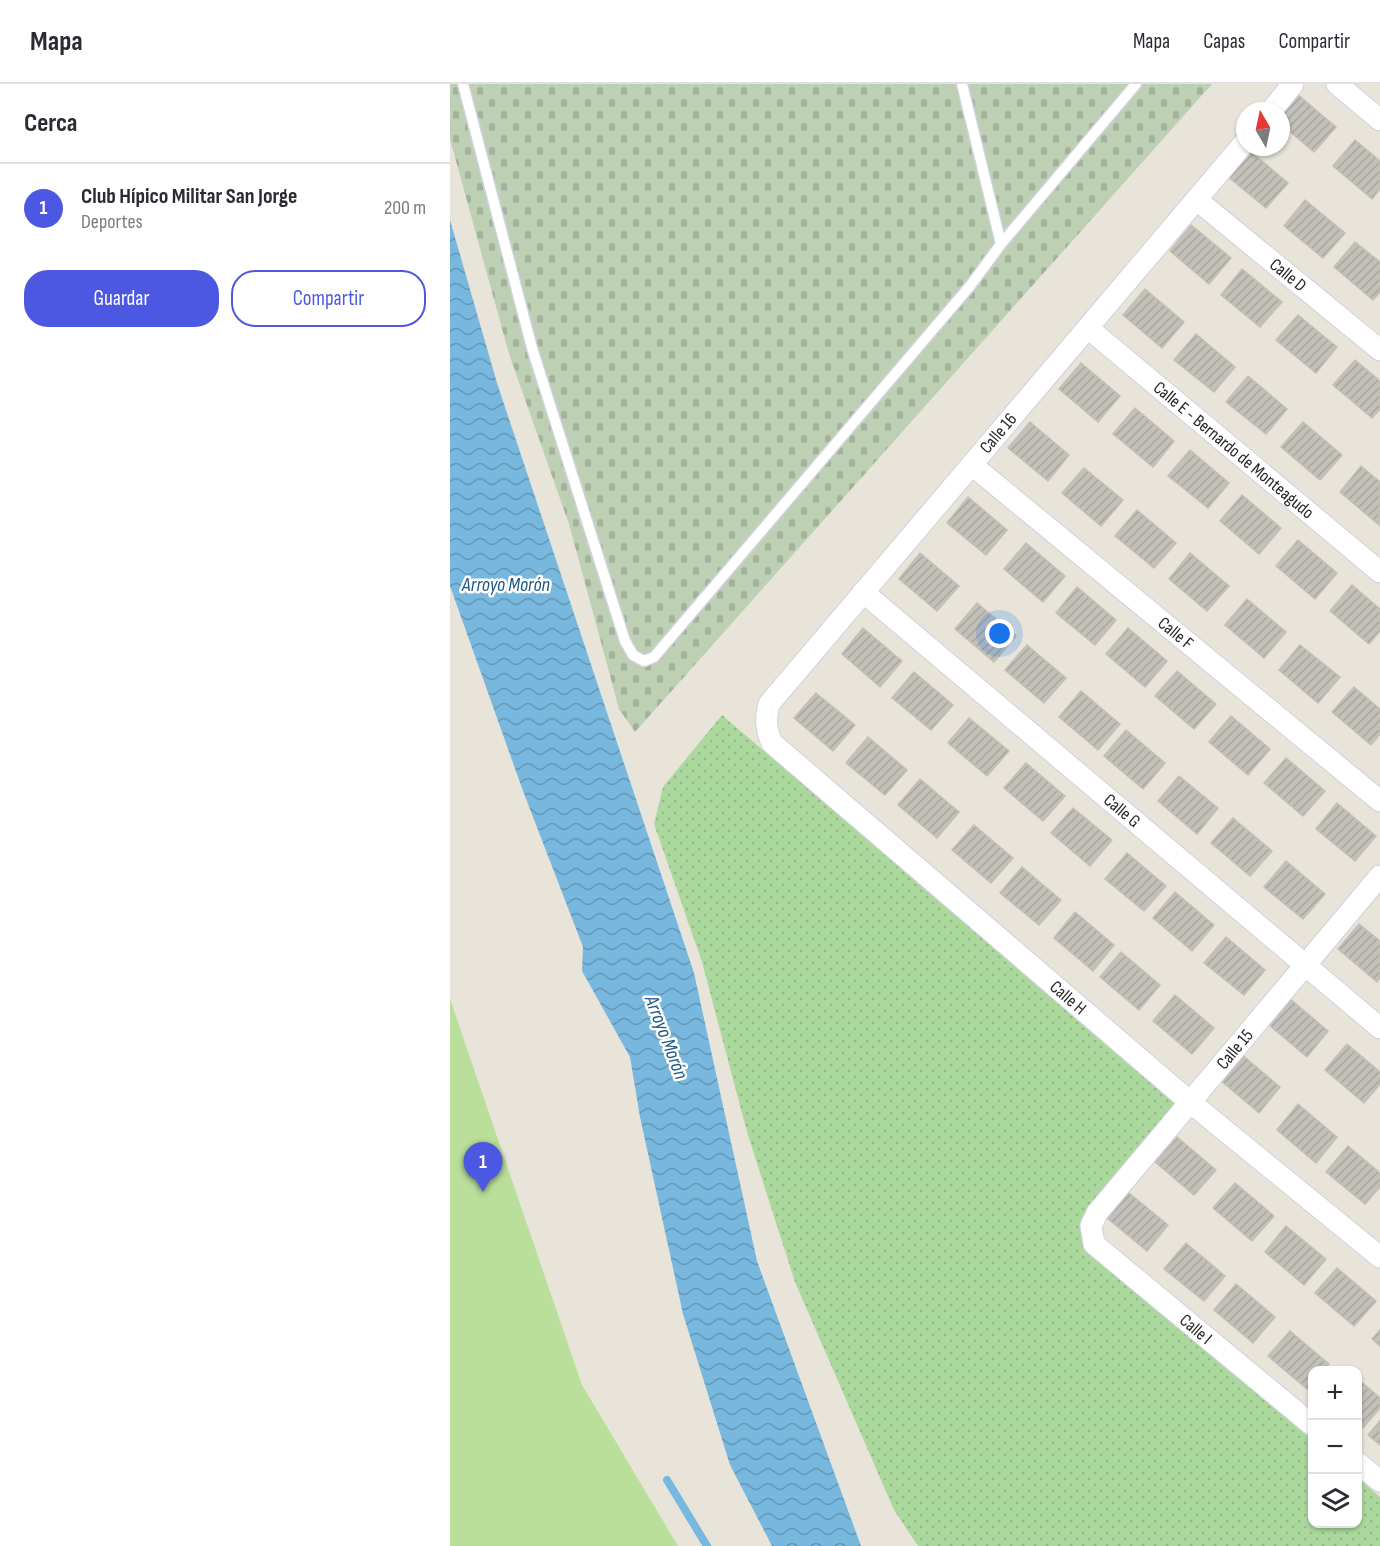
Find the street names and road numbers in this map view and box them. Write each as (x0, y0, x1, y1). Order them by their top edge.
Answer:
street label: Calle D (1265, 254, 1310, 296)
street label: Calle E - Bernardo de Monteagudo (1149, 377, 1318, 523)
street label: Calle 16 (975, 409, 1021, 458)
street label: Calle F (1154, 613, 1197, 654)
street label: Calle G (1099, 790, 1144, 832)
street label: Calle H (1045, 976, 1090, 1019)
street label: Calle 15 (1212, 1025, 1258, 1074)
street label: Calle I (1175, 1310, 1216, 1349)

